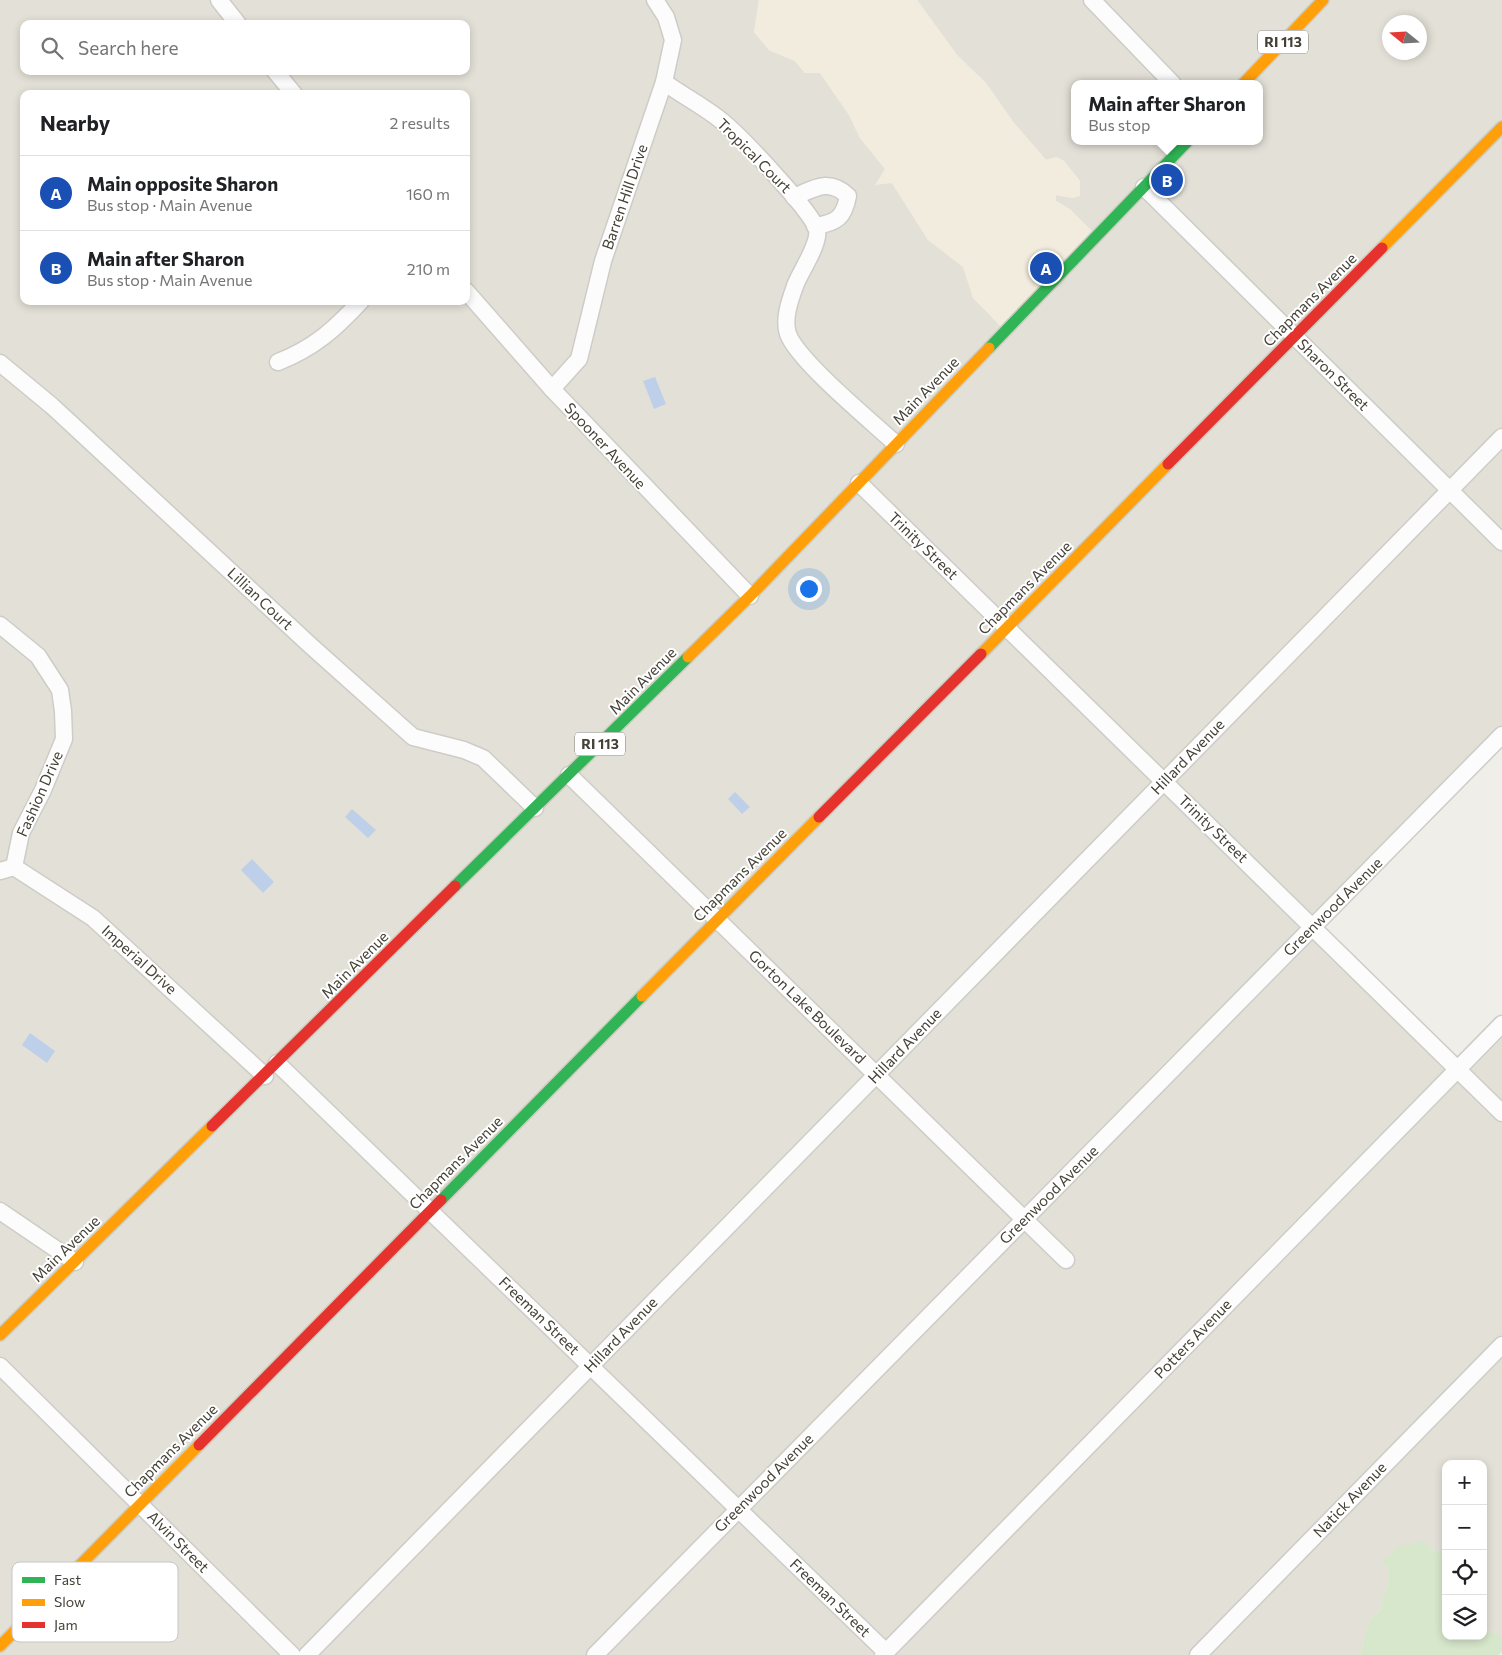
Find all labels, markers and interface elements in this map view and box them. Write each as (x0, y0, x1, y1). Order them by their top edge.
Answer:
north arrow (1382, 15, 1427, 60)
search box (20, 20, 470, 75)
road number: RI 113 (1258, 31, 1308, 54)
icon: search (38, 34, 66, 62)
text: Search here (78, 36, 178, 59)
popup (1071, 80, 1263, 145)
text: Main after Sharon (1088, 92, 1246, 115)
text: Nearby (40, 110, 110, 135)
text: 2 results (389, 113, 450, 132)
street label: Tropical Court (714, 114, 796, 196)
text: Bus stop (1088, 115, 1151, 134)
street label: Barren Hill Drive (598, 141, 651, 252)
pin: B (1151, 161, 1183, 199)
text: Main opposite Sharon (87, 172, 278, 195)
text: A (50, 184, 62, 203)
text: 160 m (406, 184, 450, 203)
text: Bus stop · Main Avenue (87, 195, 252, 214)
text: Main after Sharon (87, 247, 245, 270)
pin: A (1030, 249, 1062, 287)
street label: Chapmans Avenue (1259, 249, 1360, 350)
text: B (51, 259, 61, 278)
text: 210 m (407, 259, 450, 278)
text: Bus stop · Main Avenue (87, 270, 252, 289)
street label: Sharon Street (1294, 335, 1373, 414)
street label: Main Avenue (888, 353, 962, 428)
street label: Spooner Avenue (561, 399, 650, 492)
street label: Trinity Street (885, 508, 962, 583)
street label: Chapmans Avenue (974, 537, 1075, 638)
street label: Lillian Court (224, 563, 297, 633)
your location (796, 576, 822, 602)
street label: Main Avenue (605, 643, 680, 718)
street label: Hillard Avenue (1147, 715, 1228, 798)
road number: RI 113 (575, 732, 625, 756)
street label: Fashion Drive (12, 748, 66, 839)
street label: Trinity Street (1175, 791, 1252, 866)
street label: Chapmans Avenue (689, 824, 790, 925)
street label: Greenwood Avenue (1279, 853, 1385, 959)
street label: Imperial Drive (98, 921, 181, 998)
street label: Main Avenue (317, 927, 392, 1002)
street label: Gorton Lake Boulevard (745, 946, 870, 1067)
street label: Hillard Avenue (864, 1004, 945, 1087)
street label: Chapmans Avenue (405, 1112, 506, 1213)
street label: Greenwood Avenue (995, 1141, 1101, 1247)
street label: Main Avenue (28, 1211, 103, 1285)
street label: Freeman Street (496, 1272, 584, 1358)
street label: Hillard Avenue (580, 1293, 661, 1376)
street label: Potters Avenue (1150, 1295, 1235, 1382)
street label: Chapmans Avenue (120, 1400, 221, 1501)
street label: Greenwood Avenue (710, 1429, 816, 1535)
street label: Natick Avenue (1309, 1458, 1390, 1541)
map controls (1442, 1460, 1487, 1640)
button: + (1442, 1460, 1487, 1505)
button: − (1442, 1505, 1487, 1550)
street label: Alvin Street (144, 1507, 213, 1576)
button: locate (1442, 1550, 1487, 1595)
street label: Freeman Street (787, 1554, 875, 1640)
legend (12, 1562, 178, 1642)
text: Fast (54, 1571, 81, 1588)
text: Slow (54, 1593, 85, 1610)
button: layers (1442, 1595, 1487, 1640)
text: Jam (54, 1616, 78, 1633)

